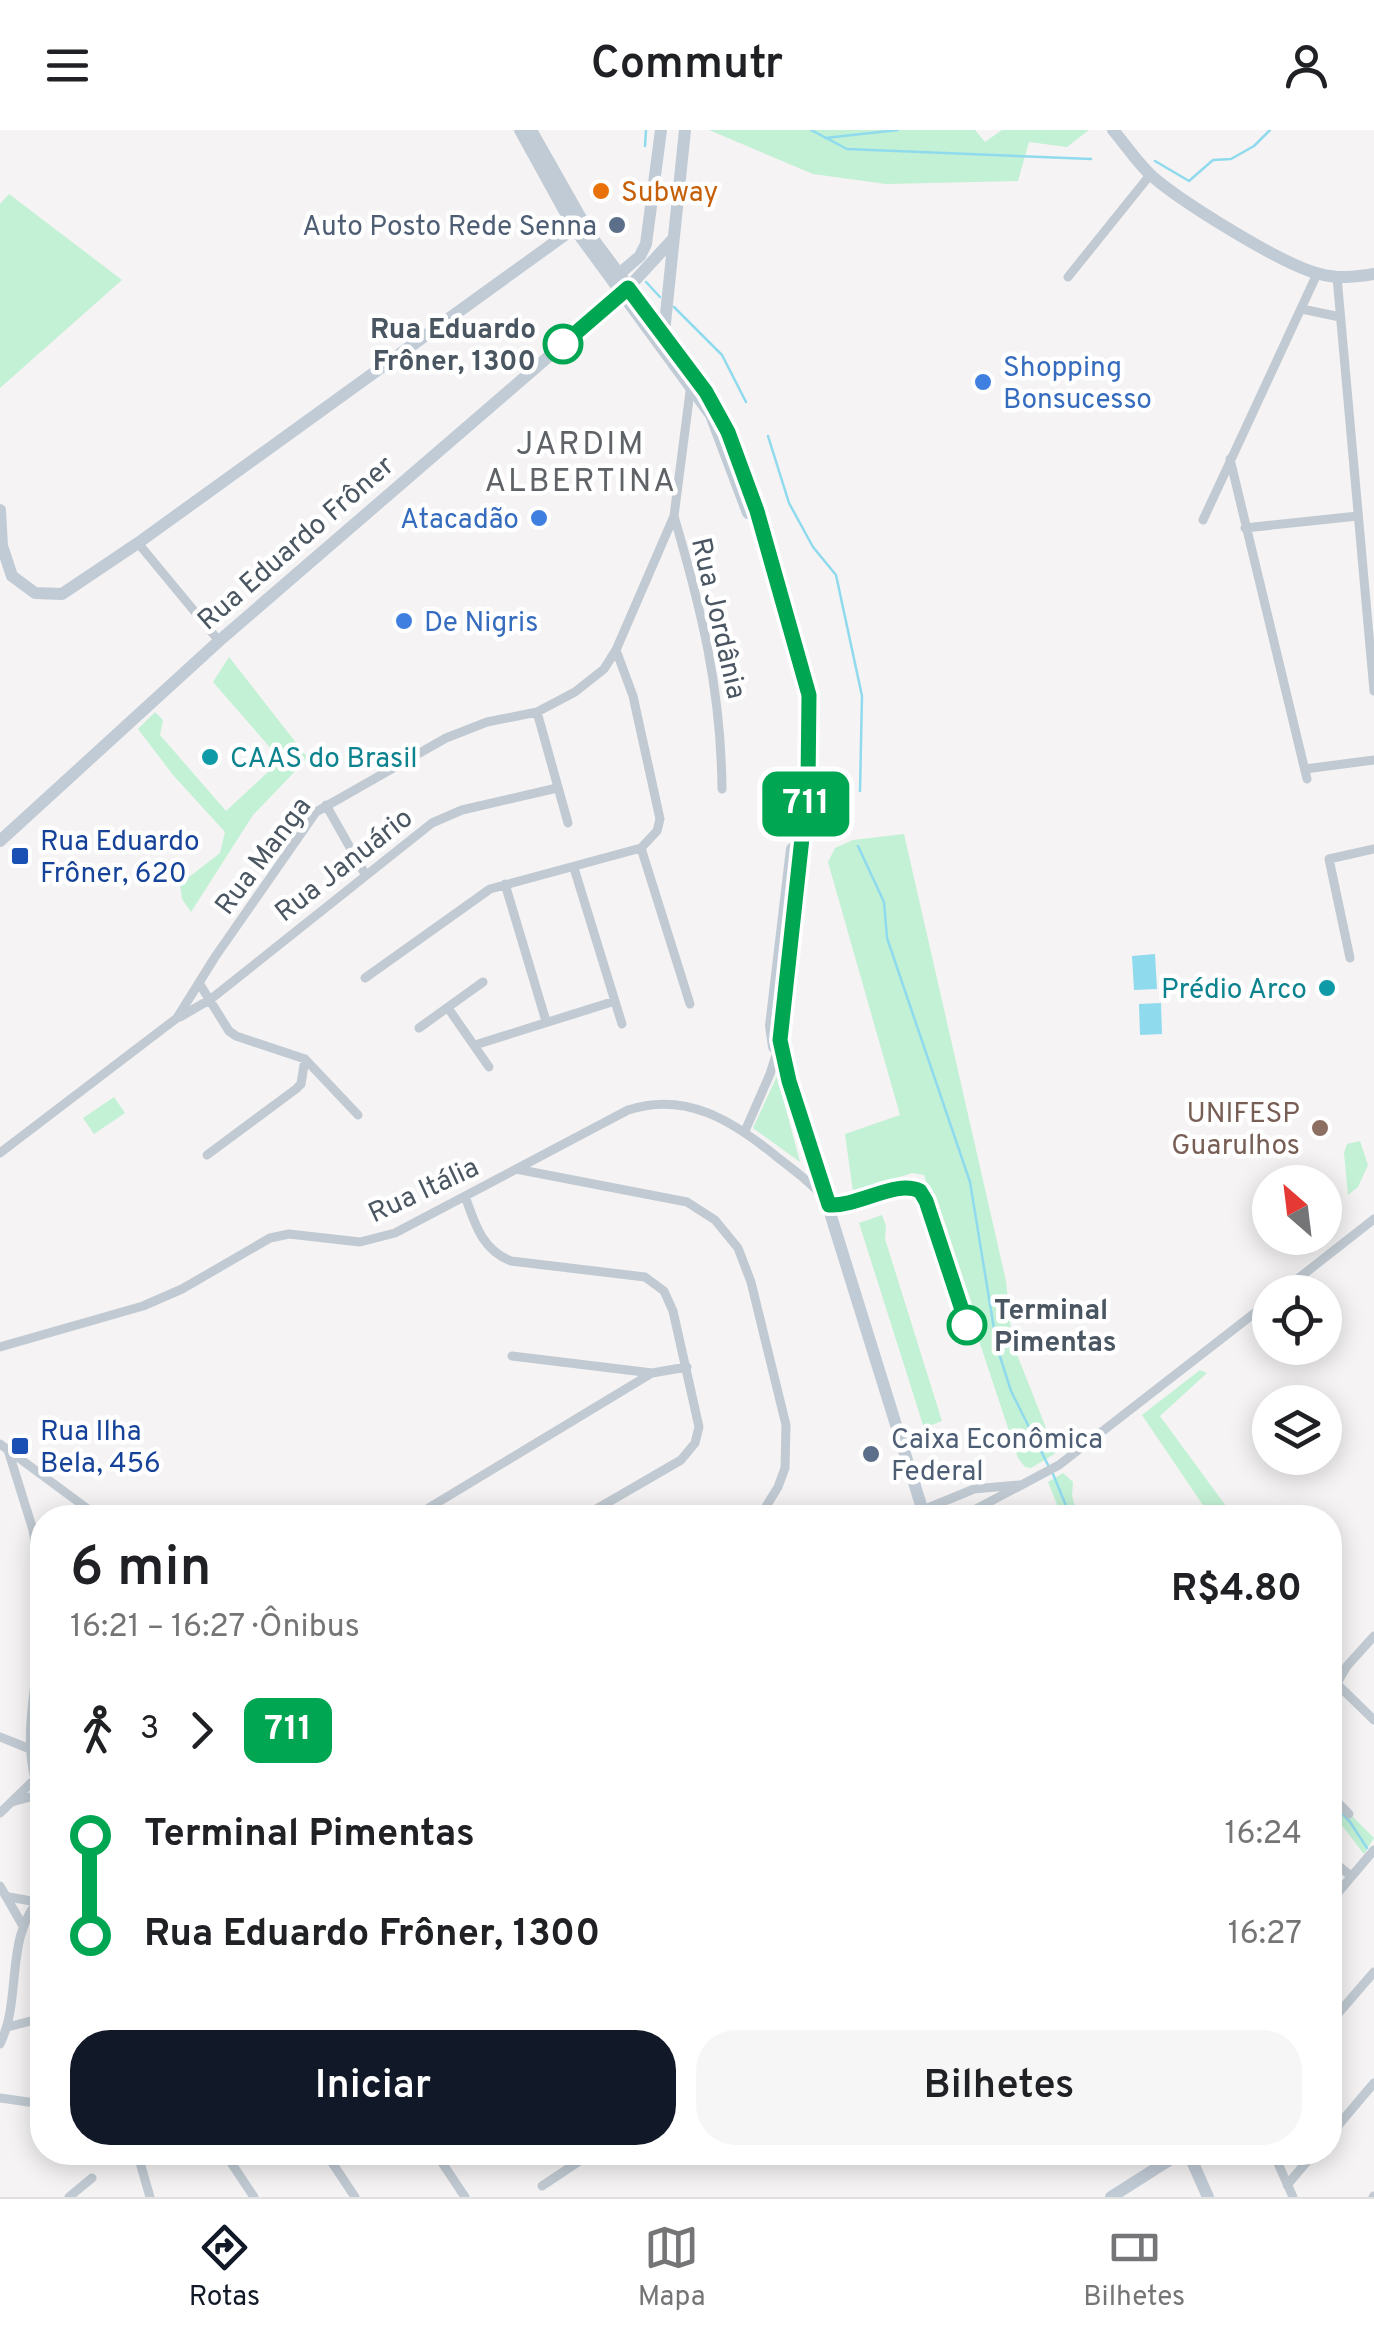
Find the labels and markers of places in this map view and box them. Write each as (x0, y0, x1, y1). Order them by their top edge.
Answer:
place label: Subway (621, 176, 718, 212)
marker: Subway (590, 180, 612, 202)
place label: Auto Posto Rede Senna (302, 210, 597, 246)
marker: Auto Posto Rede Senna (606, 214, 628, 236)
place label: Rua Eduardo Frôner, 1300 (370, 313, 536, 381)
marker: Rua Eduardo Frôner, 1300 (544, 325, 582, 363)
place label: Shopping Bonsucesso (1003, 351, 1152, 419)
marker: Shopping Bonsucesso (972, 371, 994, 393)
place label: Atacadão (400, 503, 519, 539)
marker: Atacadão (528, 507, 550, 529)
place label: De Nigris (424, 606, 538, 642)
marker: De Nigris (393, 610, 415, 632)
place label: CAAS do Brasil (230, 742, 418, 778)
marker: CAAS do Brasil (199, 746, 221, 768)
place label: Rua Eduardo Frôner, 620 (40, 825, 200, 893)
marker: Rua Eduardo Frôner, 620 (9, 845, 31, 867)
place label: Prédio Arco (1161, 973, 1307, 1009)
marker: Prédio Arco (1316, 977, 1338, 999)
place label: UNIFESP Guarulhos (1171, 1097, 1300, 1165)
marker: UNIFESP Guarulhos (1309, 1117, 1331, 1139)
place label: Terminal Pimentas (994, 1294, 1117, 1362)
marker: Terminal Pimentas (948, 1306, 986, 1344)
place label: Rua Ilha Bela, 456 (40, 1415, 161, 1483)
place label: Caixa Econômica Federal (891, 1423, 1103, 1491)
marker: Rua Ilha Bela, 456 (9, 1435, 31, 1457)
marker: Caixa Econômica Federal (860, 1443, 882, 1465)

